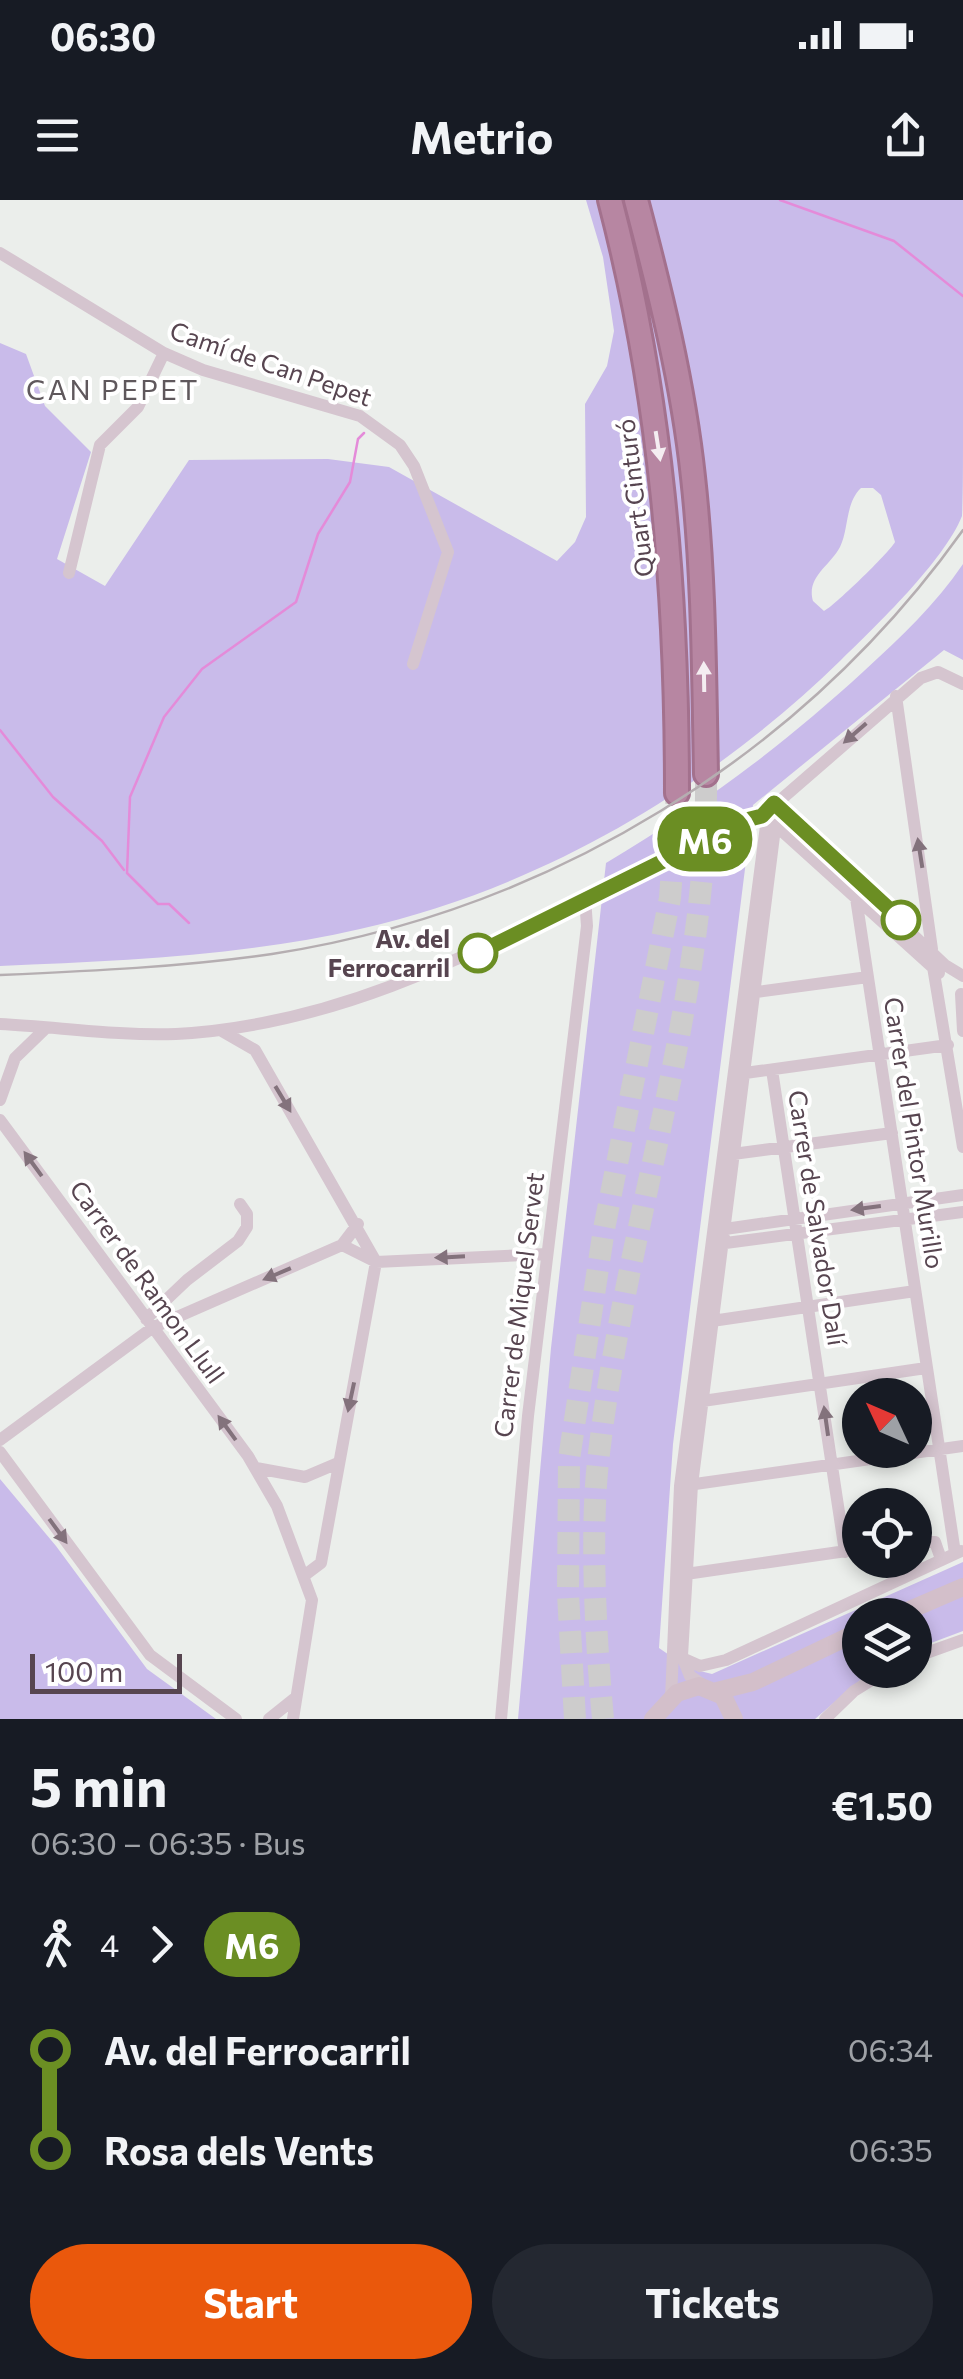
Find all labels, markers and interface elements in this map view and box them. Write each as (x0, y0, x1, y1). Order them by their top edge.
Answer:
text: 06:30 (50, 12, 156, 59)
icon: menu (30, 108, 85, 163)
text: Metrio (410, 108, 553, 163)
icon: share (878, 108, 933, 163)
street label: Camí de Can Pepet (166, 314, 376, 412)
district label: CAN PEPET (26, 372, 200, 406)
street label: Quart Cinturó (609, 417, 659, 579)
one-way arrow (651, 431, 666, 462)
one-way arrow (695, 660, 711, 692)
one-way arrow (843, 721, 868, 743)
line badge: M6 (660, 806, 750, 872)
text: M6 (677, 818, 733, 861)
one-way arrow (911, 836, 927, 868)
unlabelled marker (882, 901, 920, 939)
place label: Av. del Ferrocarril (328, 923, 450, 982)
marker: Av. del Ferrocarril (459, 934, 497, 972)
street label: Carrer del Pintor Murillo (879, 995, 951, 1271)
one-way arrow (274, 1085, 291, 1113)
street label: Carrer de Salvador Dalí (783, 1088, 853, 1349)
one-way arrow (23, 1151, 43, 1177)
street label: Carrer de Miquel Servet (487, 1171, 549, 1439)
street label: Carrer de Ramon Llull (64, 1174, 231, 1389)
one-way arrow (850, 1201, 882, 1217)
one-way arrow (434, 1249, 465, 1265)
one-way arrow (262, 1266, 292, 1282)
north arrow (842, 1378, 932, 1468)
map controls (842, 1378, 932, 1688)
one-way arrow (343, 1382, 359, 1413)
one-way arrow (817, 1404, 833, 1436)
one-way arrow (217, 1415, 237, 1441)
button: locate (842, 1488, 932, 1578)
one-way arrow (48, 1518, 67, 1544)
button: layers (842, 1598, 932, 1688)
scale bar (30, 1649, 182, 1694)
text: 100 m (45, 1654, 123, 1688)
text: 5 min (30, 1751, 168, 1818)
text: €1.50 (832, 1781, 933, 1828)
text: 06:30 – 06:35 · Bus (30, 1822, 306, 1862)
icon: walk (30, 1917, 85, 1972)
icon: forward (134, 1917, 189, 1972)
text: M6 (224, 1923, 280, 1966)
text: 4 (100, 1924, 119, 1964)
text: Av. del Ferrocarril (104, 2026, 411, 2073)
text: 06:34 (848, 2029, 933, 2069)
text: Rosa dels Vents (104, 2126, 374, 2173)
text: 06:35 (849, 2129, 933, 2169)
button: Start (30, 2244, 472, 2359)
button: Tickets (492, 2244, 933, 2359)

